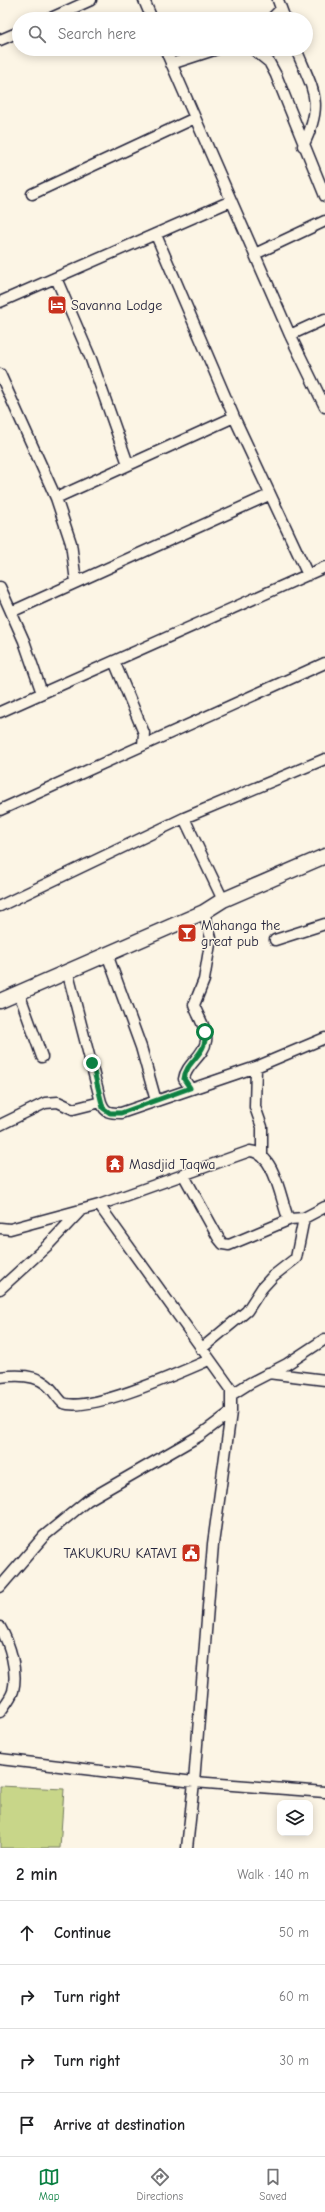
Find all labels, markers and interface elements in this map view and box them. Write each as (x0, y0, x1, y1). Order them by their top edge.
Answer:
search box (12, 12, 313, 56)
icon: search (26, 23, 48, 45)
text: Search here (58, 25, 136, 43)
hotel icon: Savanna Lodge (46, 294, 68, 316)
place label: Savanna Lodge (71, 297, 162, 314)
place label: Mahanga the great pub (201, 917, 280, 950)
bar icon: Mahanga the great pub (176, 922, 198, 944)
route start (196, 1023, 214, 1041)
route end (83, 1054, 101, 1072)
temple icon: Masdjid Taqwa (104, 1153, 126, 1175)
place label: Masdjid Taqwa (129, 1156, 216, 1173)
public building icon: TAKUKURU KATAVI (180, 1542, 202, 1564)
place label: TAKUKURU KATAVI (64, 1545, 177, 1562)
map controls (277, 1800, 313, 1836)
button: layers (277, 1800, 313, 1836)
text: 2 min (16, 1865, 57, 1884)
text: Walk · 140 m (237, 1867, 309, 1882)
icon: ahead (16, 1922, 38, 1944)
text: Continue (54, 1924, 111, 1942)
text: 50 m (279, 1925, 309, 1940)
icon: right (16, 1986, 38, 2008)
text: Turn right (54, 1988, 120, 2006)
text: 60 m (279, 1989, 309, 2004)
icon: right (16, 2050, 38, 2072)
text: Turn right (54, 2052, 120, 2070)
text: 30 m (279, 2053, 309, 2068)
icon: arrive (16, 2114, 38, 2136)
text: Arrive at destination (54, 2116, 185, 2134)
tab: Map (38, 2166, 60, 2203)
tab: Directions (136, 2166, 183, 2203)
tab: Saved (259, 2166, 287, 2203)

